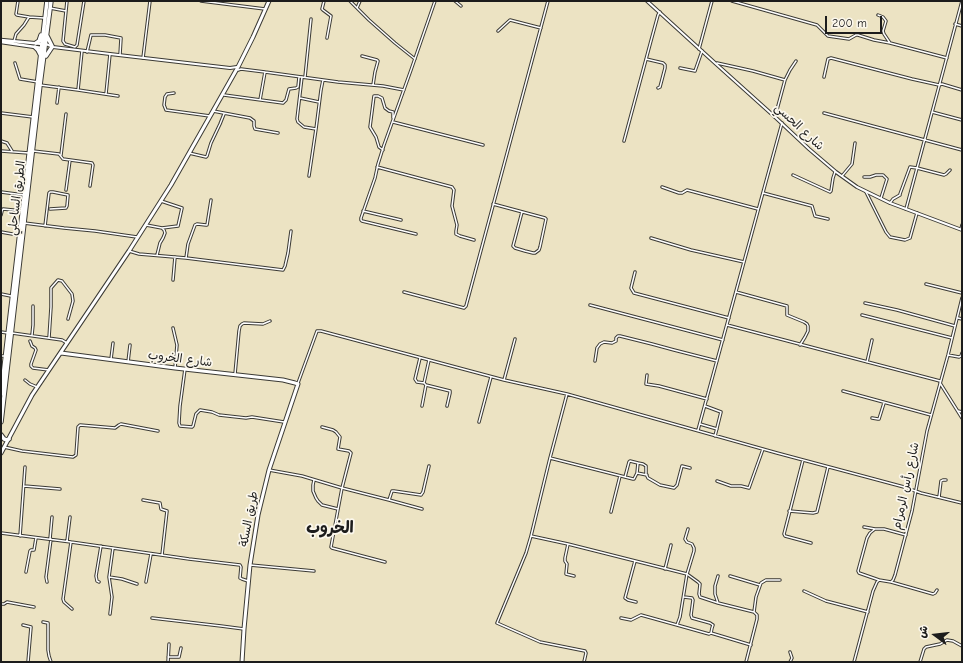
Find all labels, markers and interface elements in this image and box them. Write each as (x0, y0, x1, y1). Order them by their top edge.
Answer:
scale bar (827, 8, 884, 34)
text: 200 m (832, 16, 867, 30)
street label: شارع الحسي (771, 100, 827, 154)
street label: الطريق الساحلي (5, 160, 29, 236)
street label: شارع الخروب (147, 348, 213, 370)
street label: شارع رأس الرمرام (890, 441, 922, 531)
street label: طريق السكة (237, 490, 261, 548)
district label: الخروب (306, 518, 354, 538)
north arrow (915, 615, 955, 655)
text: ش (915, 624, 931, 639)

